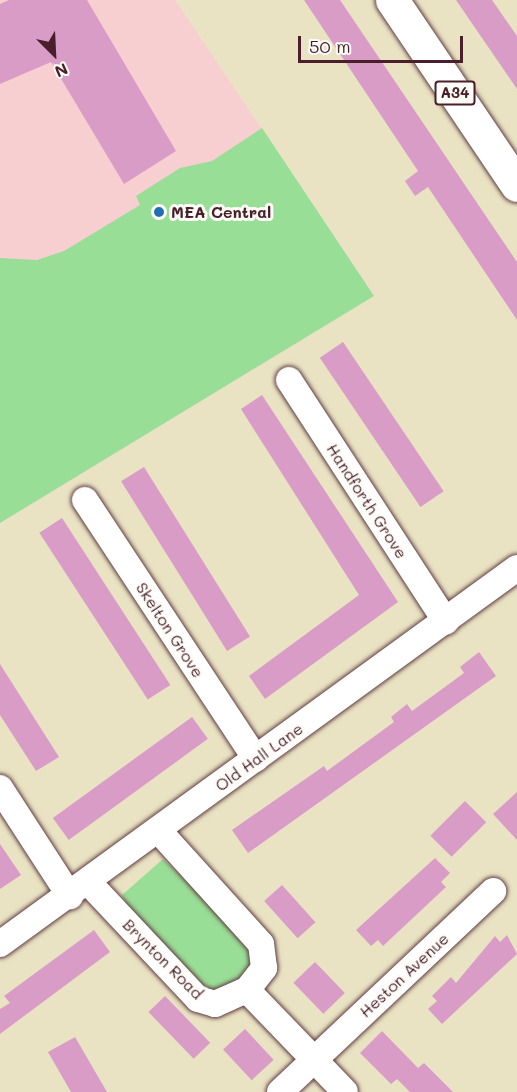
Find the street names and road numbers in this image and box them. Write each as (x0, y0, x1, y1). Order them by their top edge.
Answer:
road number: A34 (434, 81, 476, 105)
street label: Handforth Grove (323, 440, 411, 562)
street label: Skelton Grove (132, 579, 208, 681)
street label: Old Hall Lane (211, 719, 307, 795)
street label: Brynton Road (119, 915, 207, 1003)
street label: Heston Avenue (355, 929, 453, 1021)

